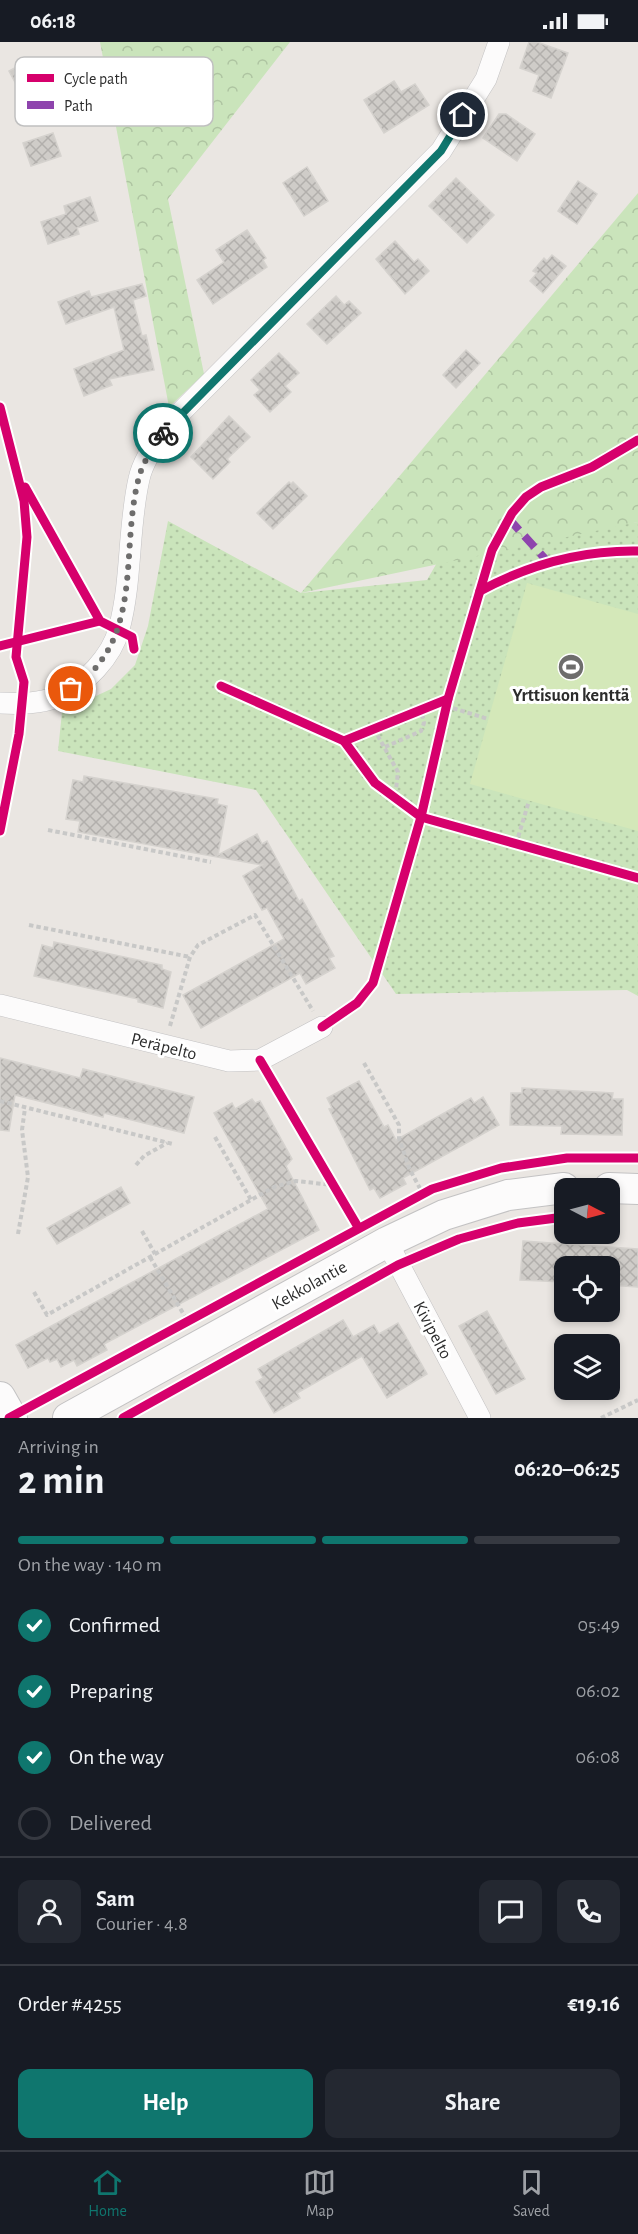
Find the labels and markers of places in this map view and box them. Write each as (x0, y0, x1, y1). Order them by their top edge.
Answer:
pin (437, 89, 488, 140)
sports icon: Yrttisuon kenttä (556, 652, 586, 682)
pin (45, 663, 96, 714)
place label: Yrttisuon kenttä (513, 687, 630, 705)

